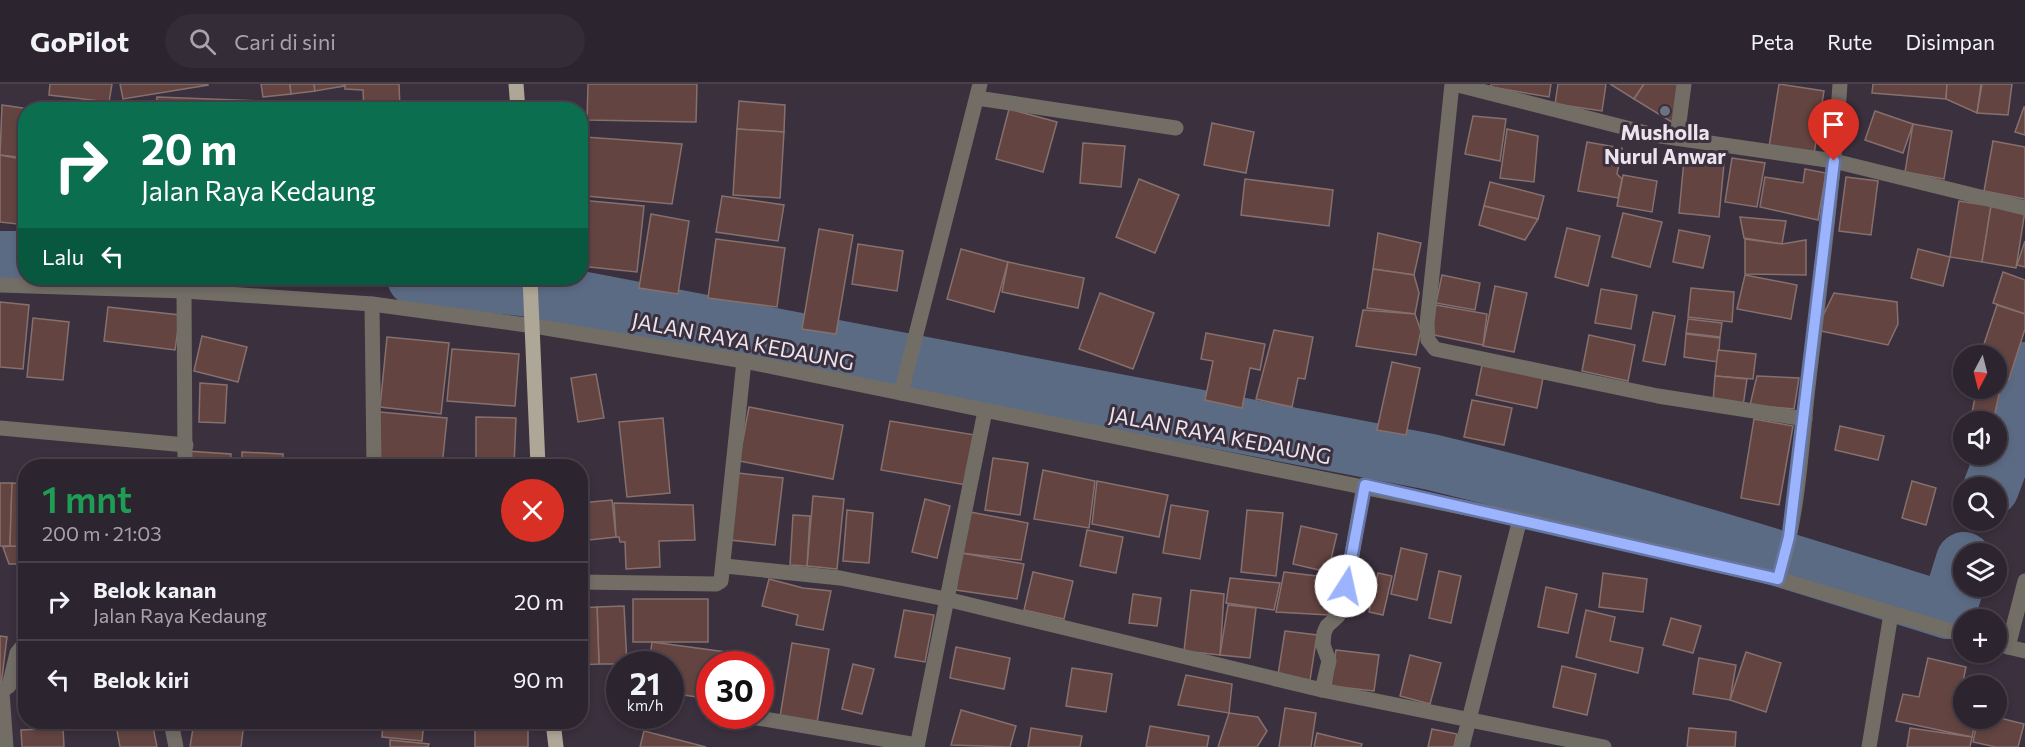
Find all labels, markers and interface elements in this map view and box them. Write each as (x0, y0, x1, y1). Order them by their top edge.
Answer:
search box (165, 14, 585, 68)
text: GoPilot (30, 24, 129, 58)
icon: search (186, 25, 219, 58)
text: Cari di sini (234, 28, 336, 55)
text: Peta (1751, 29, 1794, 54)
text: Rute (1827, 29, 1872, 54)
text: Disimpan (1905, 29, 1995, 54)
pin (1808, 99, 1859, 161)
marker: Musholla Nurul Anwar (1658, 104, 1672, 118)
icon: arrive (1817, 108, 1850, 141)
place label: Musholla Nurul Anwar (1604, 119, 1726, 168)
text: 20 m (141, 122, 237, 174)
icon: right (42, 126, 120, 204)
text: Jalan Raya Kedaung (141, 174, 376, 207)
icon: left (96, 240, 129, 273)
text: Lalu (42, 243, 84, 270)
street label: JALAN RAYA KEDAUNG (630, 307, 857, 374)
north arrow (1953, 345, 2007, 399)
map controls (1953, 345, 2007, 729)
street label: JALAN RAYA KEDAUNG (1107, 401, 1334, 468)
button: sound (1953, 411, 2007, 465)
text: 1 mnt (42, 476, 132, 520)
button: search (1953, 477, 2007, 531)
button: close (501, 479, 564, 542)
text: 200 m · 21:03 (42, 521, 162, 545)
button: layers (1953, 543, 2007, 597)
position arrow (1314, 554, 1378, 618)
text: Belok kanan (93, 576, 216, 603)
icon: right (42, 585, 75, 618)
text: 20 m (514, 588, 564, 615)
text: Jalan Raya Kedaung (93, 603, 267, 627)
button: + (1953, 609, 2007, 663)
speed limit sign: 30 (696, 651, 774, 729)
icon: left (42, 663, 75, 696)
text: 21 (630, 664, 660, 701)
text: Belok kiri (93, 666, 189, 693)
text: 90 m (513, 666, 564, 693)
button: − (1953, 675, 2007, 729)
text: km/h (627, 696, 663, 714)

